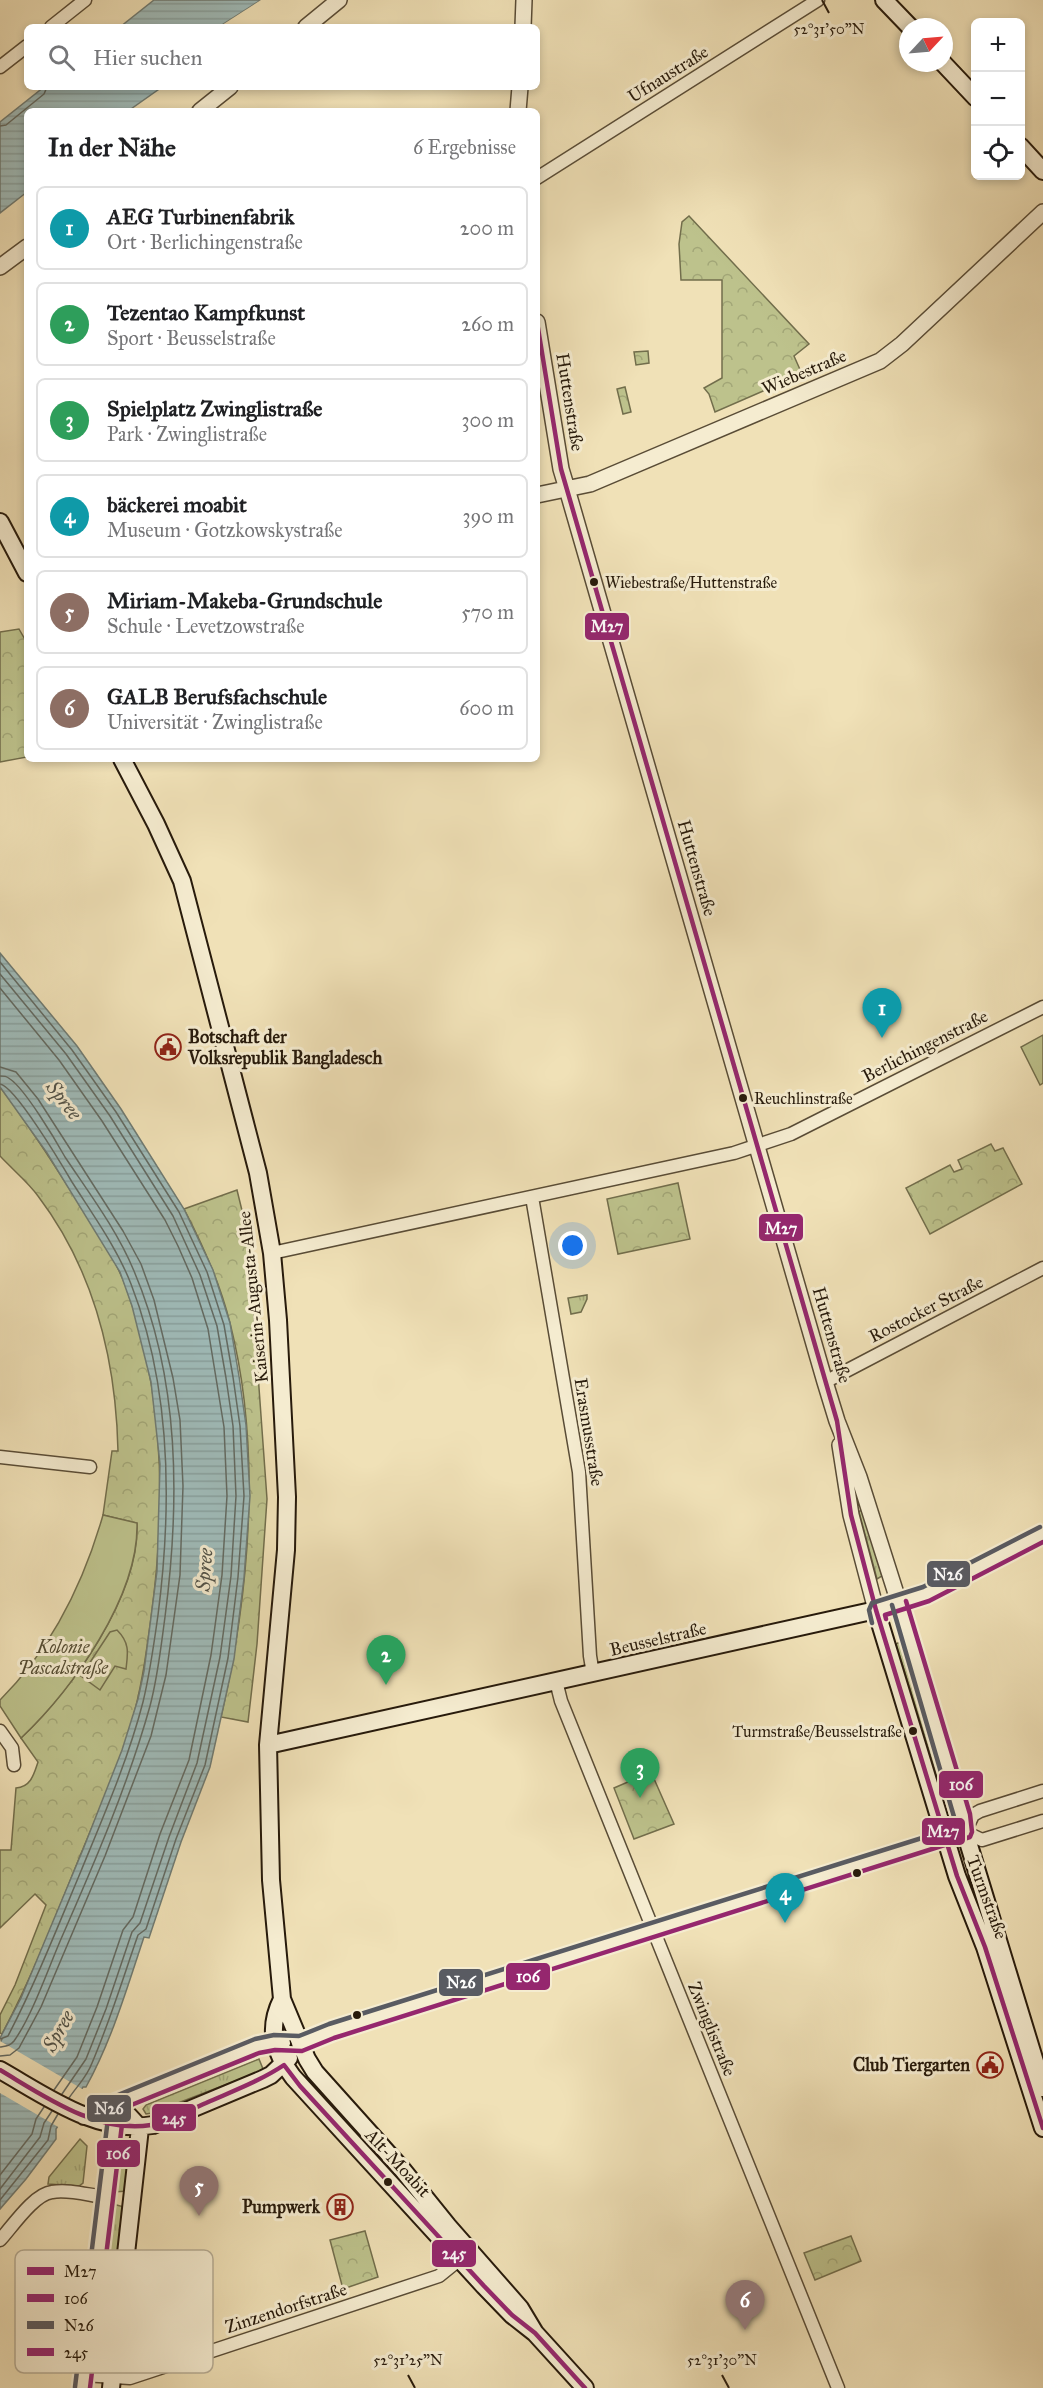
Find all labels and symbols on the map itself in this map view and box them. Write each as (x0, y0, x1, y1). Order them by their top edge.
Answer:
north arrow (899, 18, 953, 72)
text: 52°31'50"N (794, 20, 865, 38)
street label: Ufnaustraße (624, 41, 712, 107)
street label: Wiebestraße (758, 344, 850, 400)
street label: Huttenstraße (551, 351, 589, 453)
place label: Wiebestraße/Huttenstraße (605, 573, 778, 592)
marker: Wiebestraße/Huttenstraße (588, 576, 600, 588)
line badge: M27 (584, 612, 630, 641)
text: M27 (591, 617, 624, 636)
street label: Huttenstraße (673, 817, 721, 919)
pin: 1 (862, 988, 902, 1038)
street label: Berlichingenstraße (859, 1005, 992, 1088)
place label: Botschaft der Volksrepublik Bangladesch (187, 1026, 383, 1070)
public building icon: Botschaft der Volksrepublik Bangladesch (153, 1032, 183, 1062)
water label: Spree (40, 1075, 87, 1125)
place label: Reuchlinstraße (754, 1089, 853, 1108)
marker: Reuchlinstraße (737, 1092, 749, 1104)
street label: Kaiserin-Augusta-Allee (233, 1210, 274, 1384)
line badge: M27 (758, 1213, 804, 1242)
text: M27 (765, 1219, 798, 1238)
your location (558, 1231, 587, 1260)
street label: Rostocker Straße (865, 1271, 987, 1347)
street label: Huttenstraße (808, 1284, 856, 1386)
street label: Erasmusstraße (570, 1376, 608, 1488)
water label: Spree (190, 1547, 219, 1593)
line badge: N26 (926, 1560, 971, 1588)
text: N26 (933, 1565, 964, 1584)
street label: Beusselstraße (607, 1617, 709, 1661)
park label: Kolonie Pascalstraße (18, 1636, 109, 1679)
pin: 2 (366, 1636, 406, 1685)
place label: Turmstraße/Beusselstraße (732, 1722, 902, 1741)
marker: Turmstraße/Beusselstraße (907, 1725, 919, 1737)
pin: 3 (620, 1748, 660, 1798)
line badge: 106 (938, 1770, 984, 1799)
text: 106 (949, 1775, 974, 1794)
line badge: M27 (921, 1817, 966, 1846)
text: M27 (927, 1822, 960, 1841)
street label: Turmstraße (962, 1852, 1012, 1942)
unlabelled marker (851, 1867, 863, 1879)
pin: 4 (766, 1874, 804, 1923)
line badge: 106 (505, 1962, 551, 1991)
text: 106 (516, 1967, 541, 1986)
line badge: N26 (438, 1968, 484, 1997)
text: N26 (446, 1973, 477, 1992)
street label: Zwinglistraße (682, 1979, 741, 2080)
water label: Spree (37, 2006, 80, 2057)
unlabelled marker (351, 2009, 363, 2021)
public building icon: Club Tiergarten (975, 2050, 1005, 2080)
place label: Club Tiergarten (853, 2054, 970, 2077)
line badge: N26 (86, 2094, 132, 2123)
text: N26 (94, 2099, 125, 2118)
line badge: 245 (151, 2103, 197, 2132)
text: 245 (162, 2109, 187, 2129)
street label: Alt-Moabit (360, 2123, 436, 2202)
line badge: 106 (96, 2139, 141, 2168)
text: 106 (106, 2144, 131, 2163)
pin: 5 (180, 2166, 218, 2216)
unlabelled marker (382, 2176, 394, 2188)
building icon: Pumpwerk (325, 2192, 355, 2222)
place label: Pumpwerk (242, 2196, 321, 2219)
line badge: 245 (431, 2239, 477, 2268)
text: 245 (442, 2244, 467, 2264)
legend (15, 2250, 213, 2373)
text: M27 (64, 2262, 97, 2281)
street label: Zinzendorfstraße (222, 2278, 350, 2338)
pin: 6 (726, 2280, 764, 2330)
text: 106 (64, 2289, 89, 2308)
text: N26 (64, 2316, 94, 2335)
text: 245 (64, 2343, 89, 2362)
text: 52°31'25"N (373, 2351, 443, 2369)
text: 52°31'30"N (687, 2351, 757, 2369)

